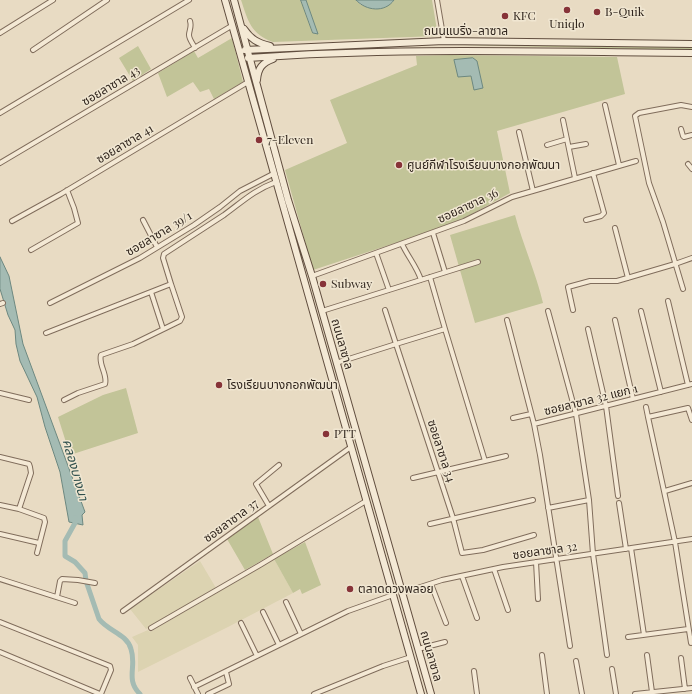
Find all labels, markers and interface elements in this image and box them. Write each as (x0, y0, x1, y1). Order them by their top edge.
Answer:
marker: Uniqlo (562, 5, 572, 15)
place label: B-Quik (605, 5, 644, 19)
marker: B-Quik (592, 7, 602, 17)
place label: KFC (513, 9, 536, 23)
marker: KFC (500, 11, 510, 21)
place label: Uniqlo (549, 17, 585, 31)
street label: ถนนแบริ่ง-ลาซาล (424, 24, 508, 38)
street label: ซอยลาซาล 43 (79, 63, 143, 109)
street label: ซอยลาซาล 41 (94, 121, 156, 167)
place label: 7-Eleven (267, 133, 313, 147)
marker: 7-Eleven (254, 135, 264, 145)
place label: ศูนย์กีฬาโรงเรียนบางกอกพัฒนา (407, 158, 560, 172)
marker: ศูนย์กีฬาโรงเรียนบางกอกพัฒนา (394, 160, 404, 170)
street label: ซอยลาซาล 36 (435, 186, 501, 226)
street label: ซอยลาซาล 39/1 (123, 209, 195, 259)
place label: Subway (331, 277, 372, 291)
marker: Subway (318, 279, 328, 289)
street label: ถนนลาซาล (328, 317, 356, 371)
place label: โรงเรียนบางกอกพัฒนา (227, 378, 338, 392)
marker: โรงเรียนบางกอกพัฒนา (214, 380, 224, 390)
street label: ซอยลาซาล 32 แยก 1 (543, 381, 639, 419)
street label: ซอยลาซาล 34 (424, 418, 458, 484)
place label: PTT (334, 427, 356, 441)
marker: PTT (321, 429, 331, 439)
water label: คลองบางนา (59, 437, 91, 503)
street label: ซอยลาซาล 37 (201, 496, 261, 546)
street label: ซอยลาซาล 32 (512, 539, 578, 563)
place label: ตลาดดวงพลอย (358, 582, 434, 596)
marker: ตลาดดวงพลอย (345, 584, 355, 594)
street label: ถนนลาซาล (417, 629, 445, 683)

